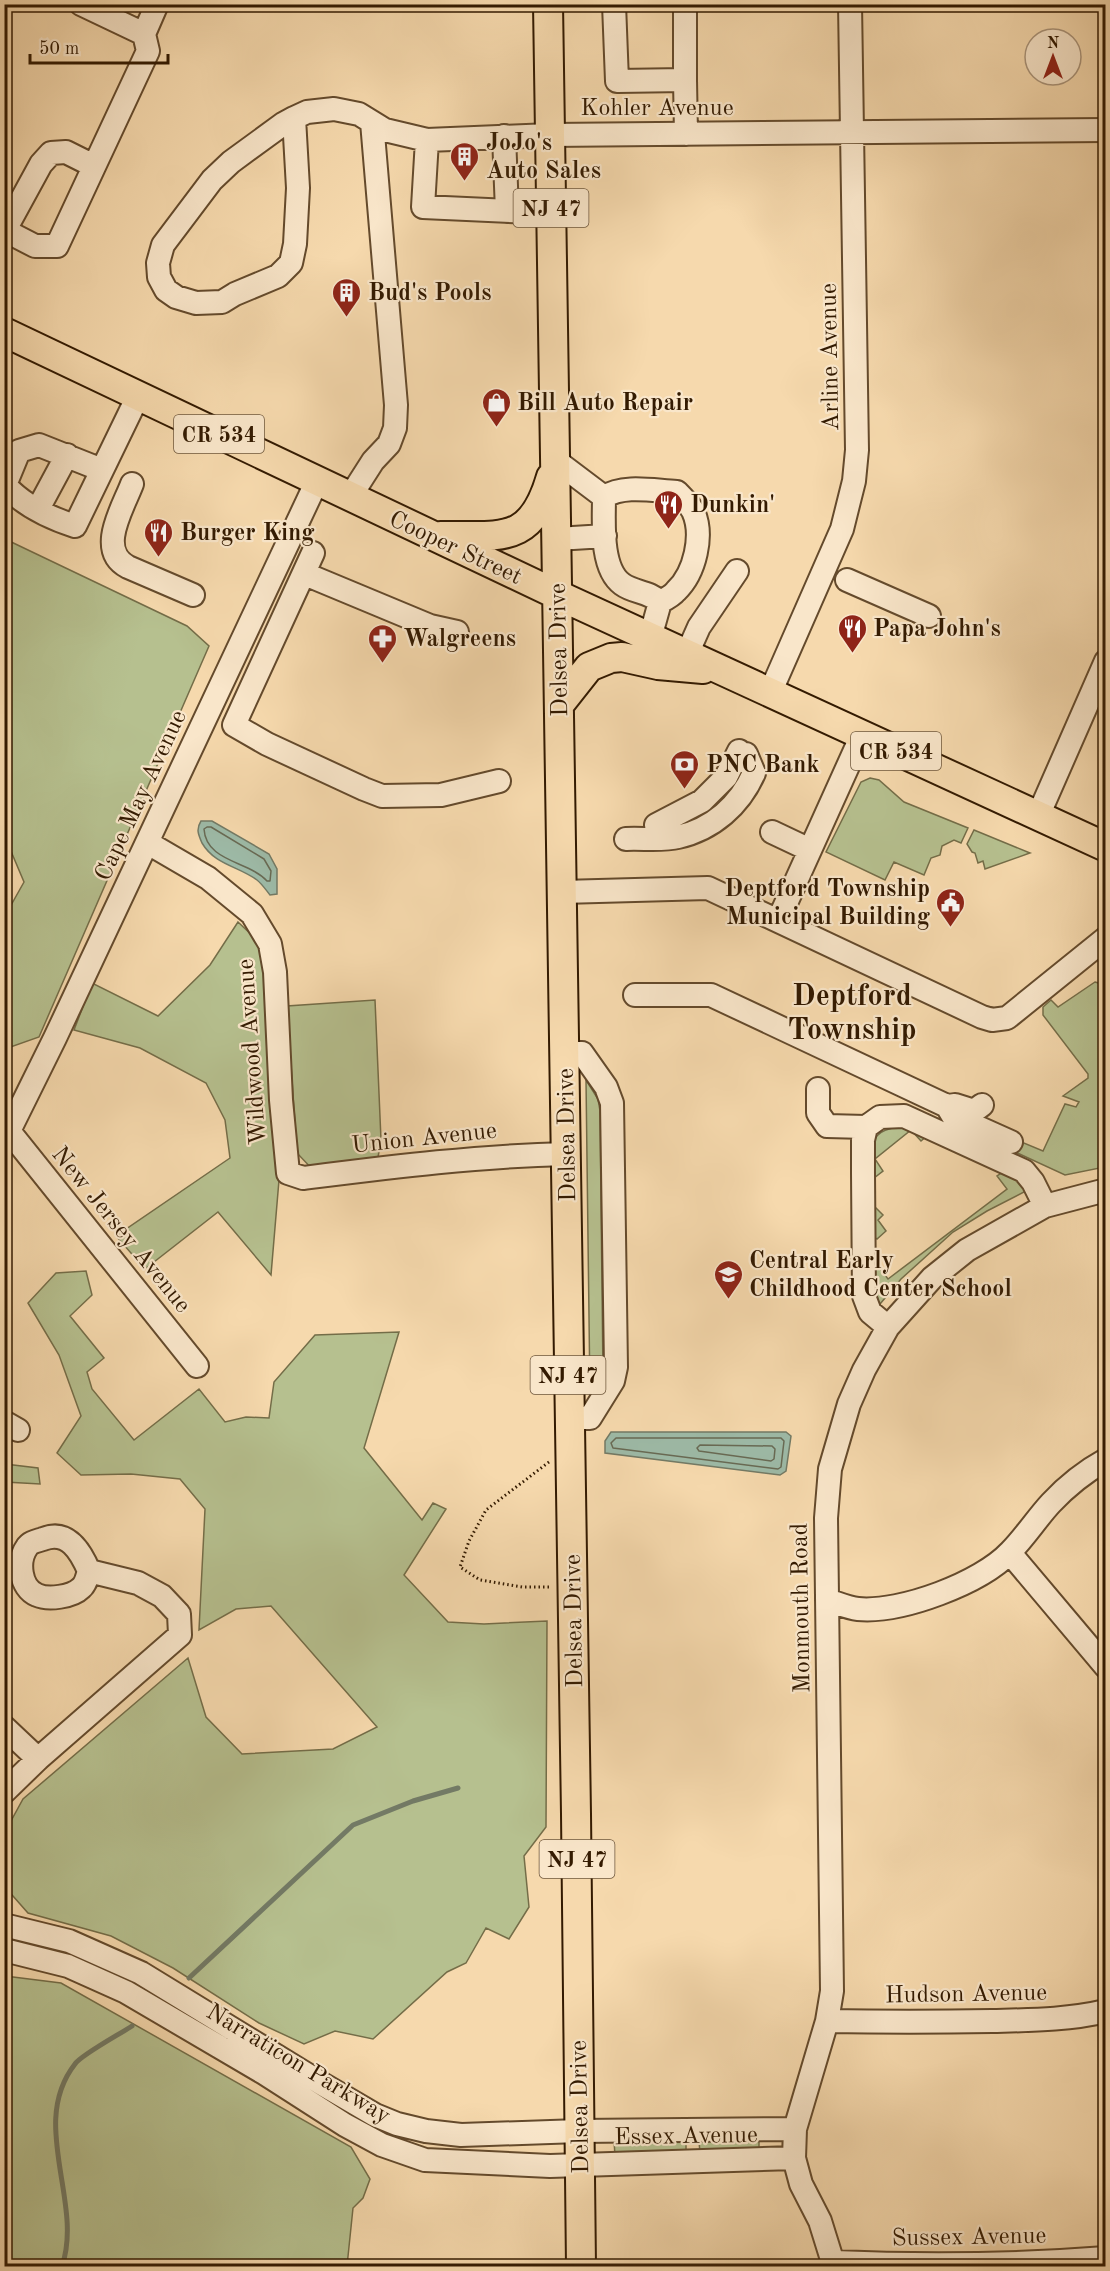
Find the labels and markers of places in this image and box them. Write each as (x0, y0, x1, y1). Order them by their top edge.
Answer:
place label: JoJo's Auto Sales (486, 132, 601, 184)
building icon: JoJo's Auto Sales (449, 140, 481, 182)
building icon: Bud's Pools (331, 276, 363, 318)
place label: Bud's Pools (368, 282, 491, 306)
shop icon: Bill Auto Repair (480, 386, 512, 428)
place label: Bill Auto Repair (517, 392, 693, 416)
restaurant icon: Dunkin' (653, 488, 685, 530)
place label: Dunkin' (690, 494, 775, 518)
restaurant icon: Burger King (143, 516, 175, 558)
place label: Burger King (180, 522, 315, 546)
restaurant icon: Papa John's (836, 612, 868, 654)
place label: Papa John's (873, 618, 1001, 642)
pharmacy icon: Walgreens (366, 622, 398, 664)
place label: Walgreens (403, 628, 516, 652)
bank icon: PNC Bank (669, 748, 701, 790)
place label: PNC Bank (706, 754, 820, 778)
place label: Deptford Township Municipal Building (724, 878, 931, 930)
public building icon: Deptford Township Municipal Building (935, 886, 967, 928)
place label: Central Early Childhood Center School (749, 1250, 1012, 1302)
school or university icon: Central Early Childhood Center School (712, 1258, 744, 1300)

